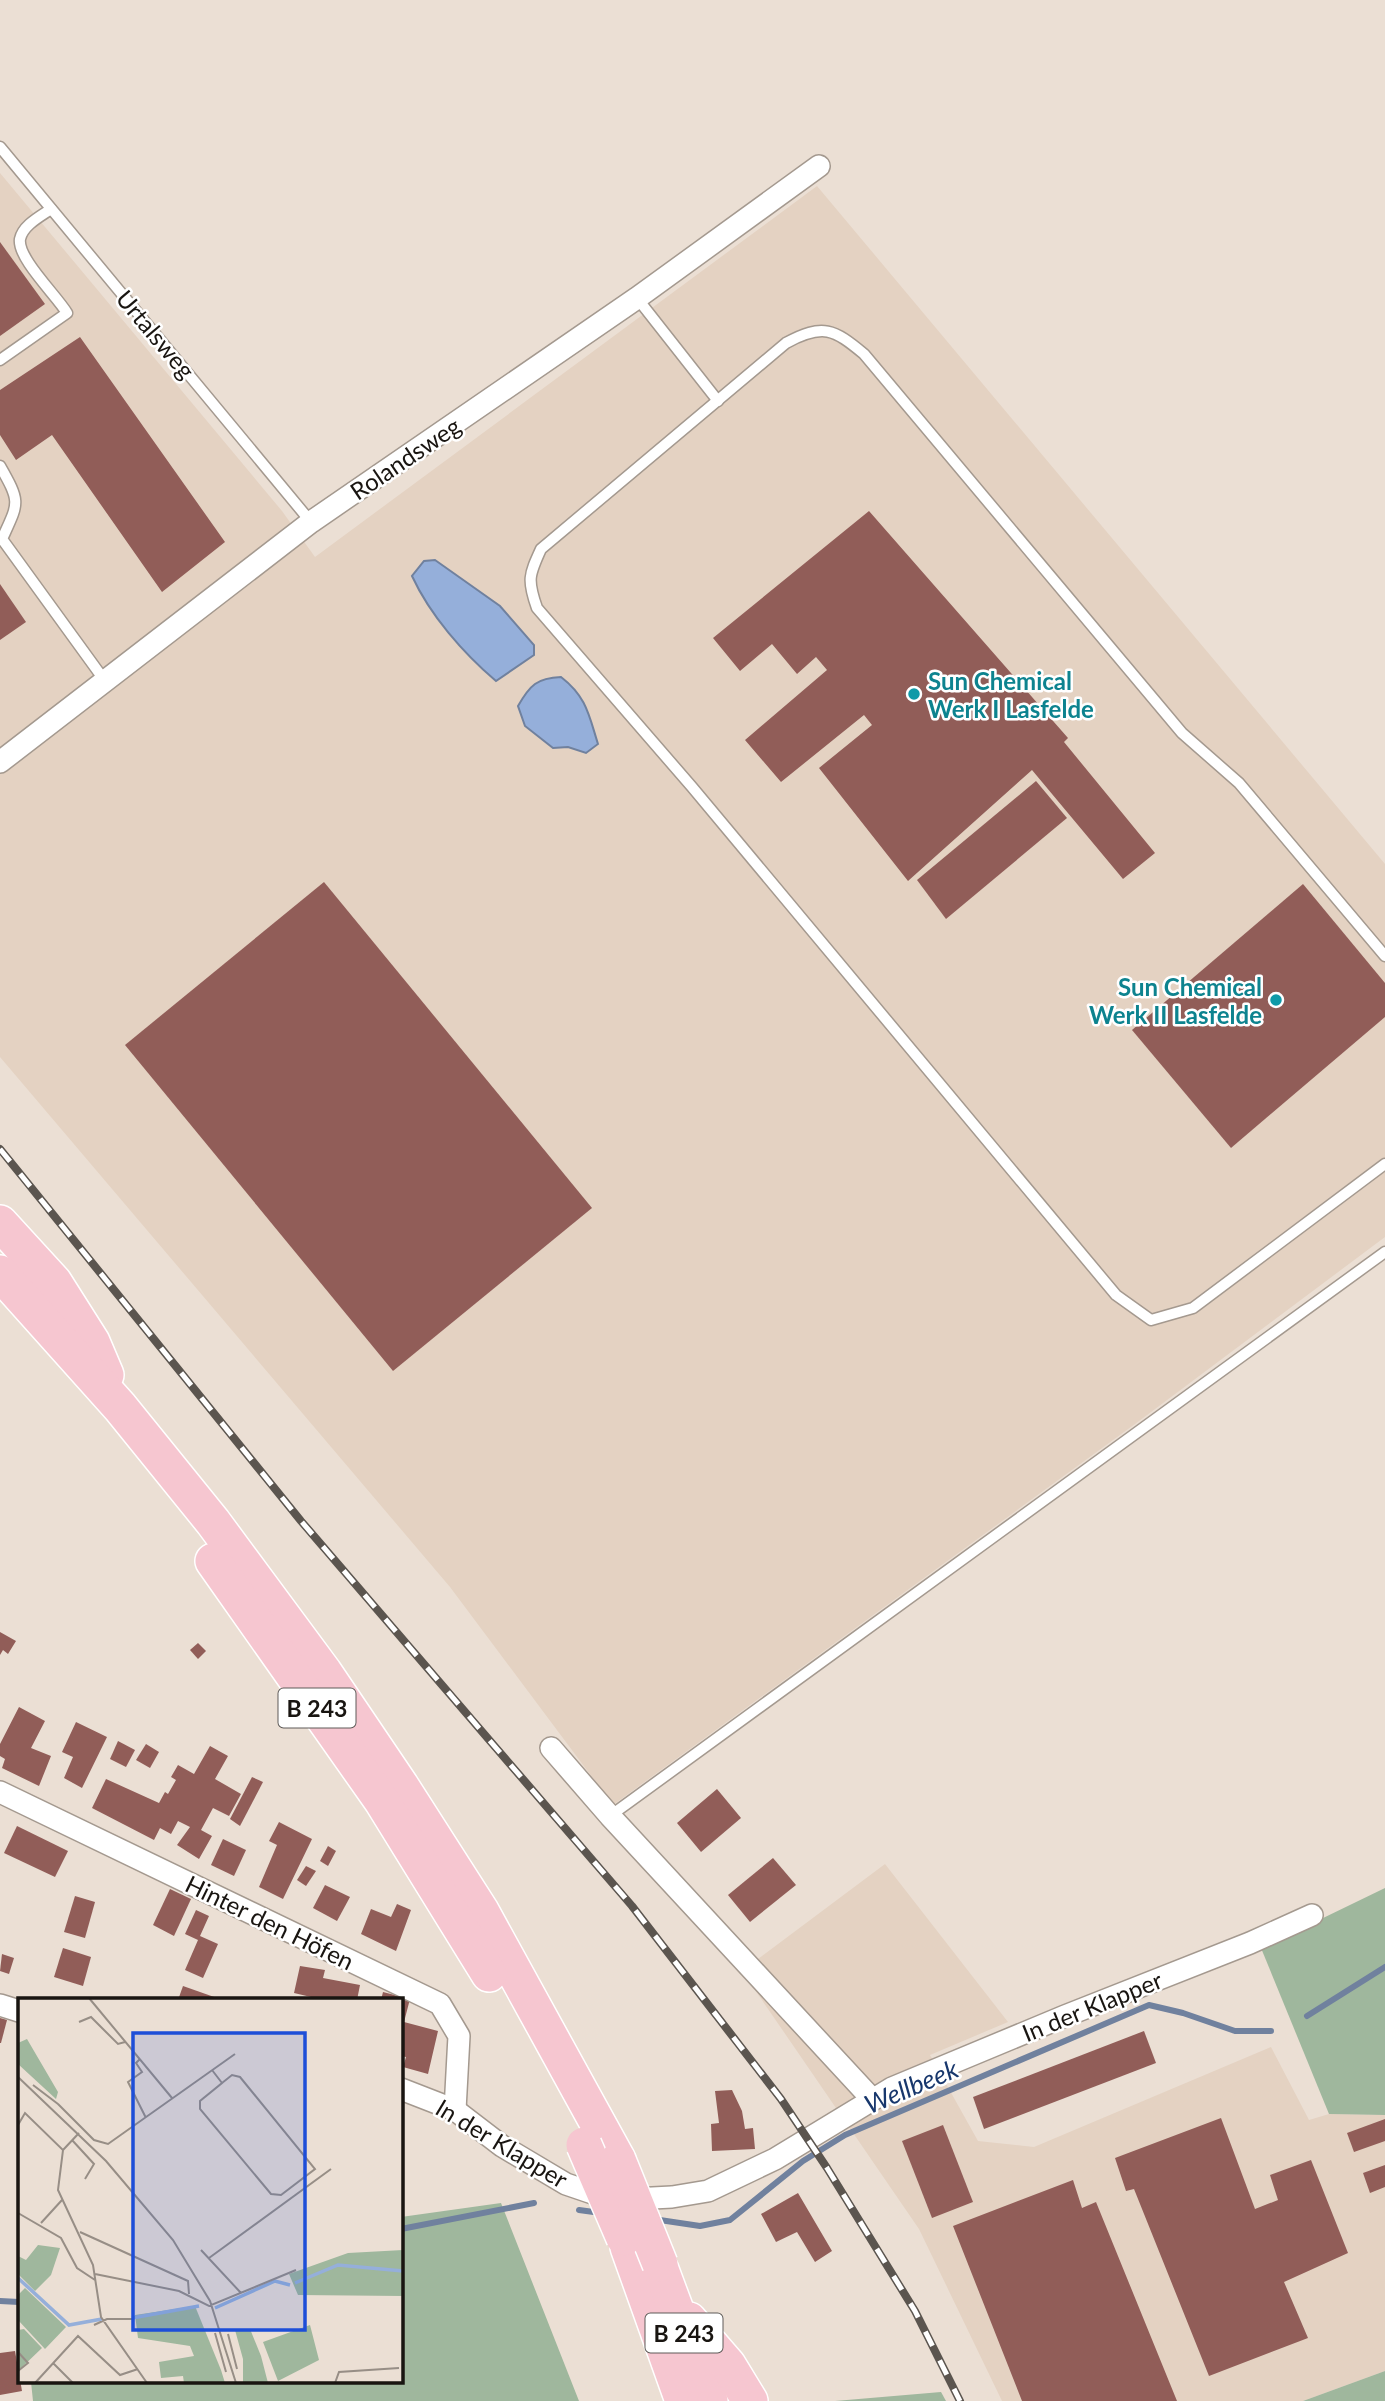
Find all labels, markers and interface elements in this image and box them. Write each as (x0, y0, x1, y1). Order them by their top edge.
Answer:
street label: Urtalsweg (111, 284, 201, 384)
street label: Rolandsweg (344, 411, 466, 505)
place label: Sun Chemical Werk I Lasfelde (928, 666, 1094, 723)
marker: Sun Chemical Werk I Lasfelde (906, 686, 922, 702)
place label: Sun Chemical Werk II Lasfelde (1089, 972, 1262, 1029)
marker: Sun Chemical Werk II Lasfelde (1268, 992, 1284, 1008)
road number: B 243 (278, 1688, 356, 1728)
street label: Hinter den Höfen (181, 1869, 359, 1975)
street label: In der Klapper (1018, 1965, 1166, 2047)
inset map (18, 1998, 402, 2384)
water label: Wellbeek (859, 2052, 963, 2120)
street label: In der Klapper (431, 2092, 573, 2194)
road number: B 243 (646, 2314, 722, 2352)

